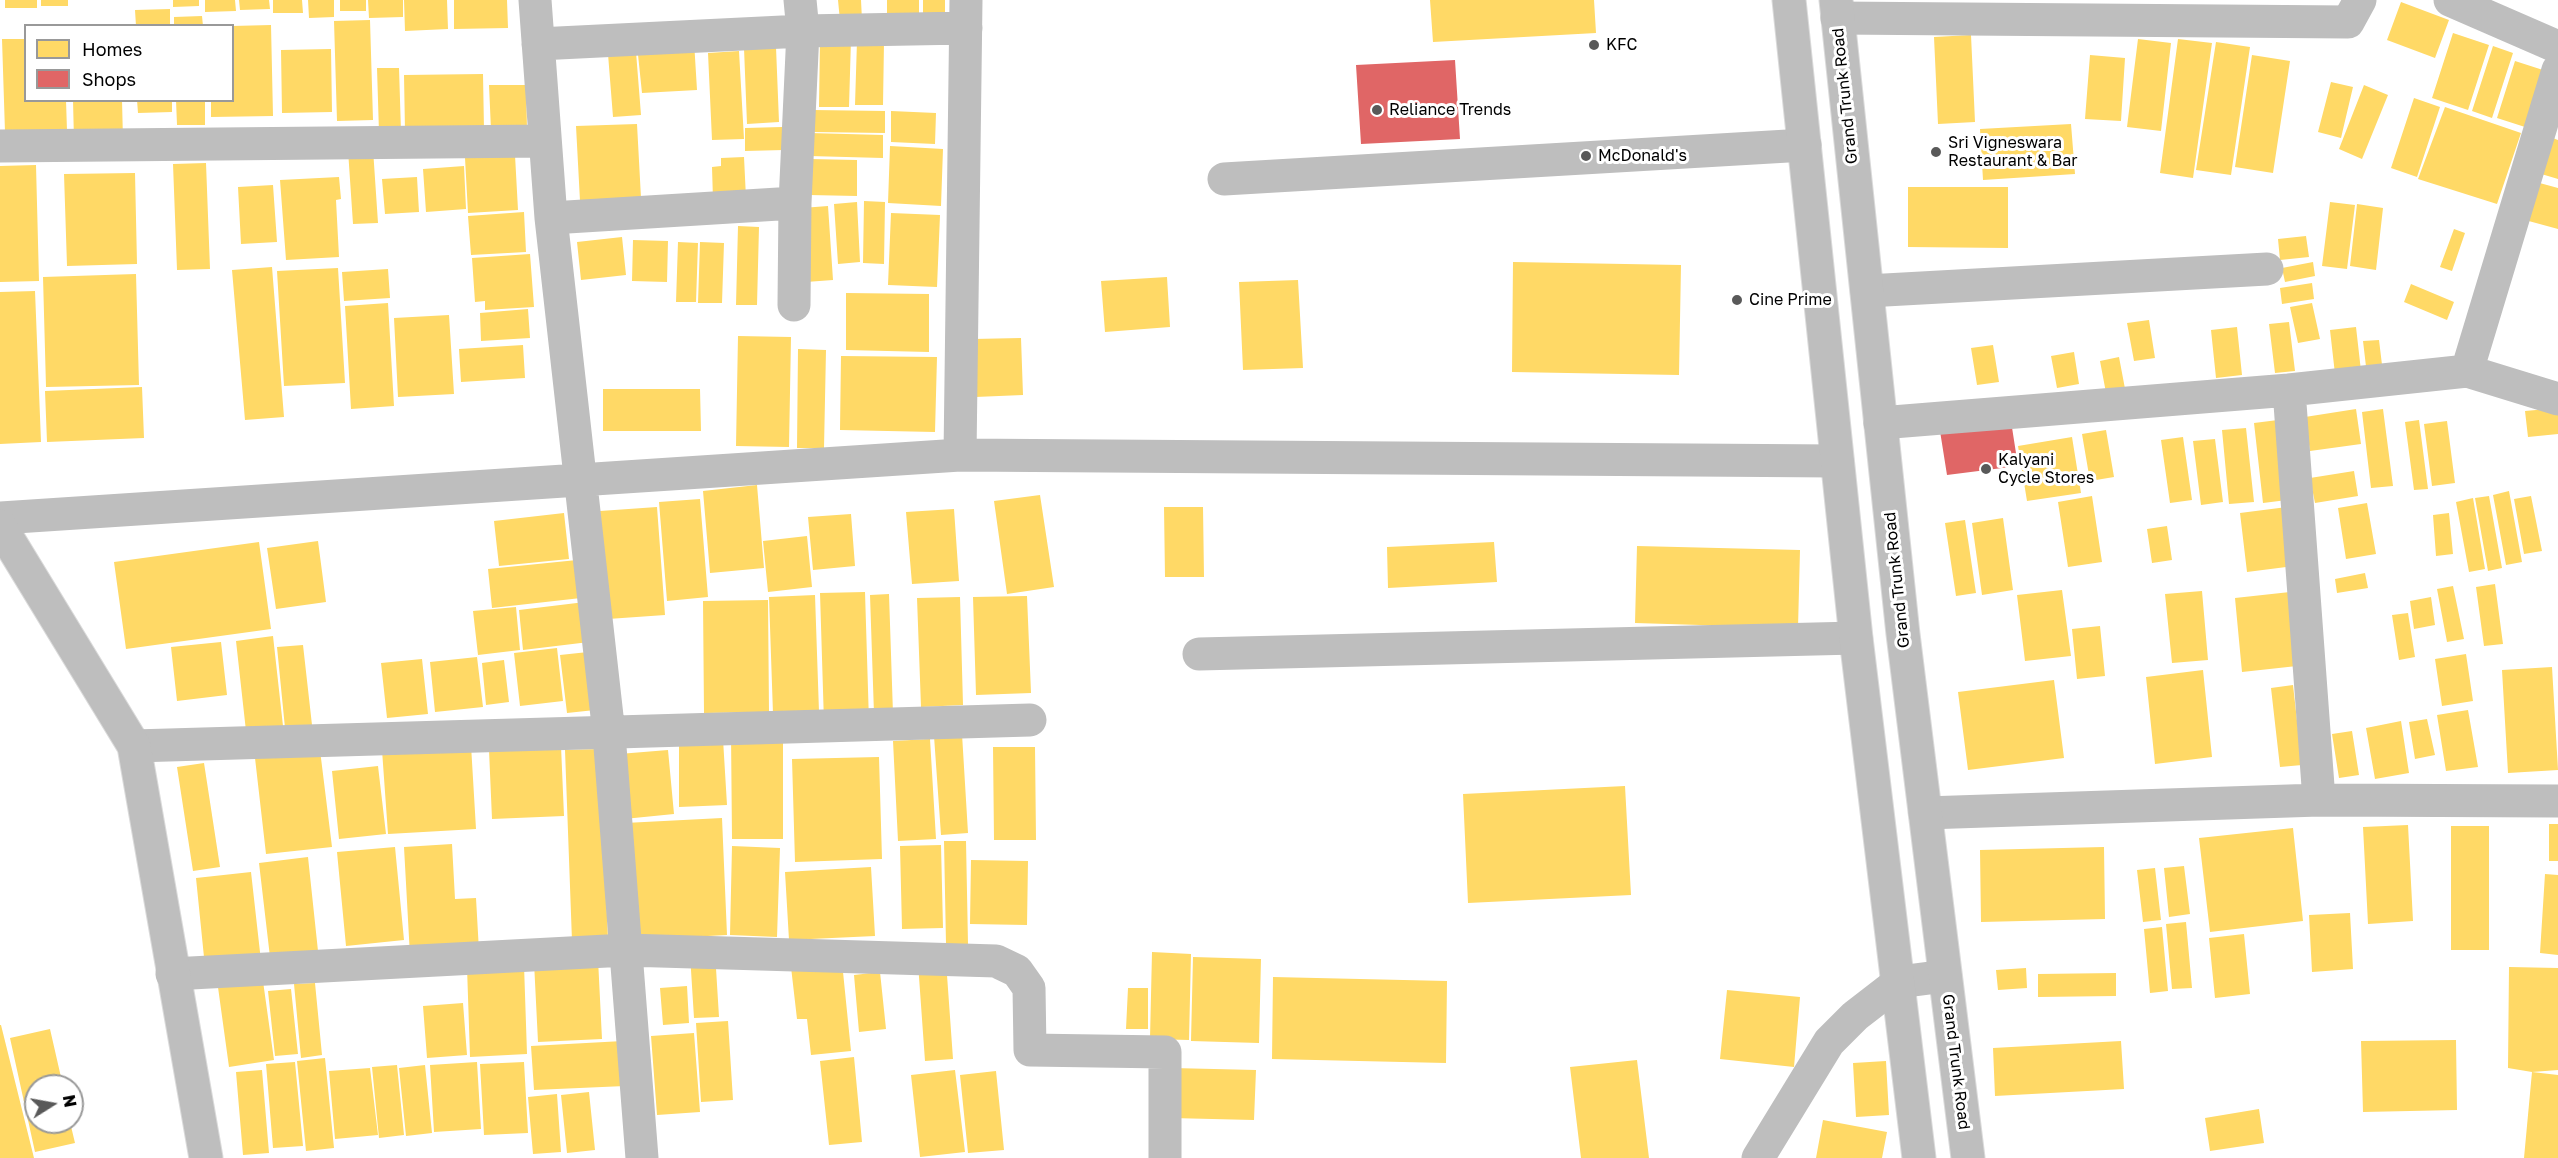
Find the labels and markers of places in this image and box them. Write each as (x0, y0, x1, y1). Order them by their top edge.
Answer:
place label: KFC (1606, 35, 1637, 55)
marker: KFC (1587, 38, 1601, 52)
place label: Reliance Trends (1389, 100, 1511, 120)
marker: Reliance Trends (1370, 103, 1384, 117)
place label: Sri Vigneswara Restaurant & Bar (1948, 133, 2078, 171)
marker: Sri Vigneswara Restaurant & Bar (1929, 145, 1943, 159)
place label: McDonald's (1598, 146, 1687, 166)
marker: McDonald's (1579, 149, 1593, 163)
place label: Cine Prime (1749, 290, 1832, 310)
marker: Cine Prime (1730, 293, 1744, 307)
place label: Kalyani Cycle Stores (1998, 450, 2094, 488)
marker: Kalyani Cycle Stores (1979, 462, 1993, 476)

